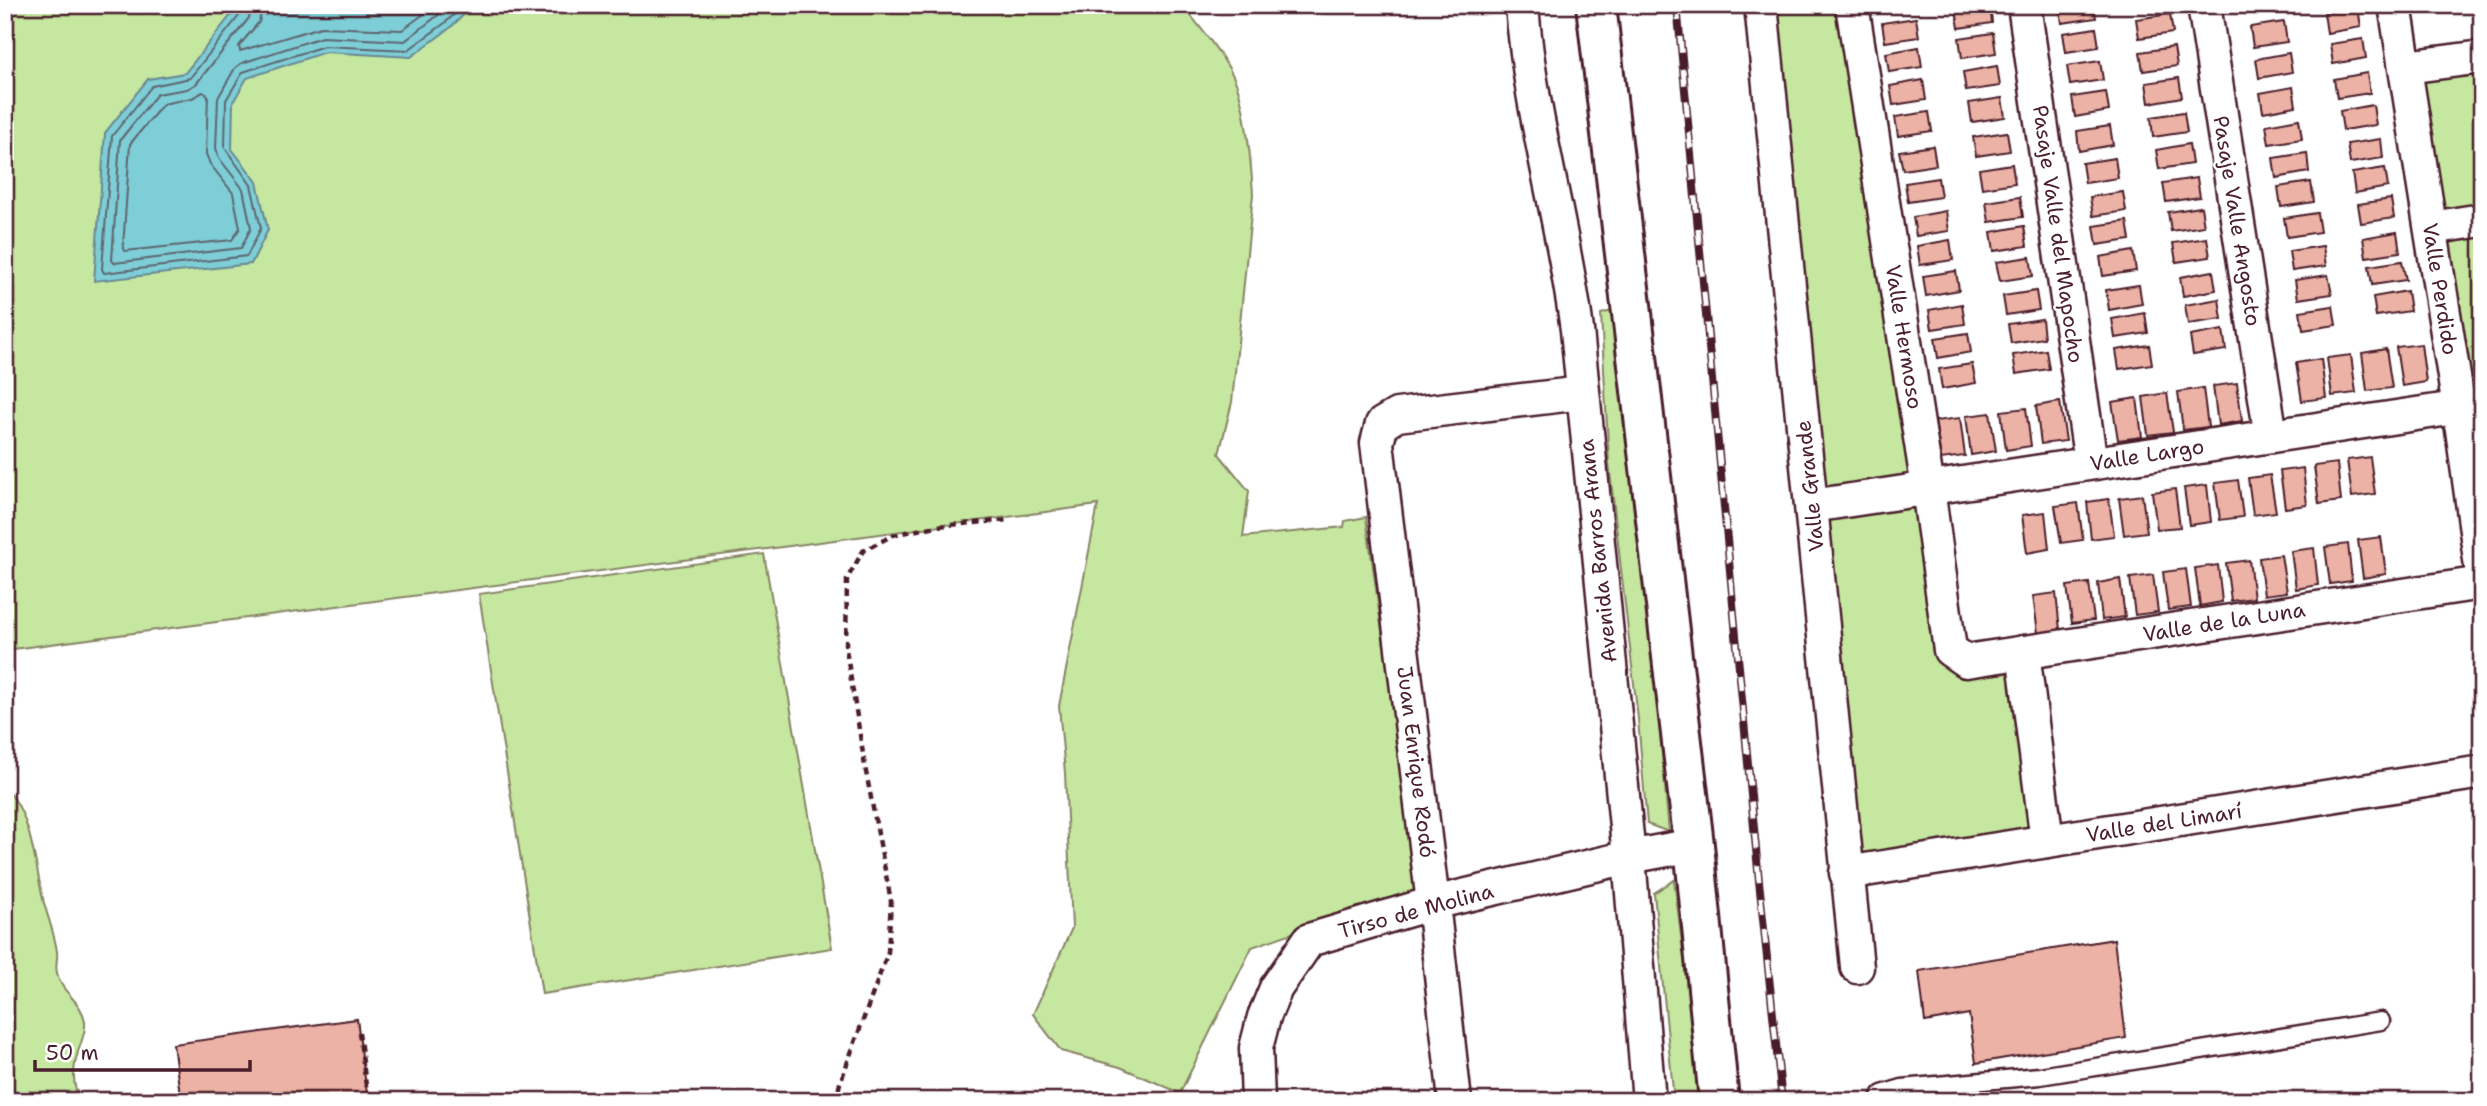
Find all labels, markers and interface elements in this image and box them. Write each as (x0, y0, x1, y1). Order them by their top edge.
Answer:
street label: Pasaje Valle del Mapocho (2026, 103, 2090, 365)
street label: Pasaje Valle Angosto (2207, 114, 2267, 328)
street label: Valle Perdido (2416, 221, 2464, 357)
street label: Valle Hermoso (1879, 263, 1929, 411)
street label: Valle Grande (1789, 419, 1831, 553)
street label: Valle Largo (2088, 432, 2206, 478)
street label: Avenida Barros Arana (1572, 438, 1624, 664)
street label: Valle de la Luna (2141, 595, 2307, 649)
street label: Juan Enrique Rodó (1390, 664, 1442, 860)
street label: Valle del Limarí (2084, 797, 2244, 849)
street label: Tirso de Molina (1335, 877, 1497, 945)
scale bar (35, 1029, 250, 1073)
text: 50 m (46, 1039, 99, 1067)

